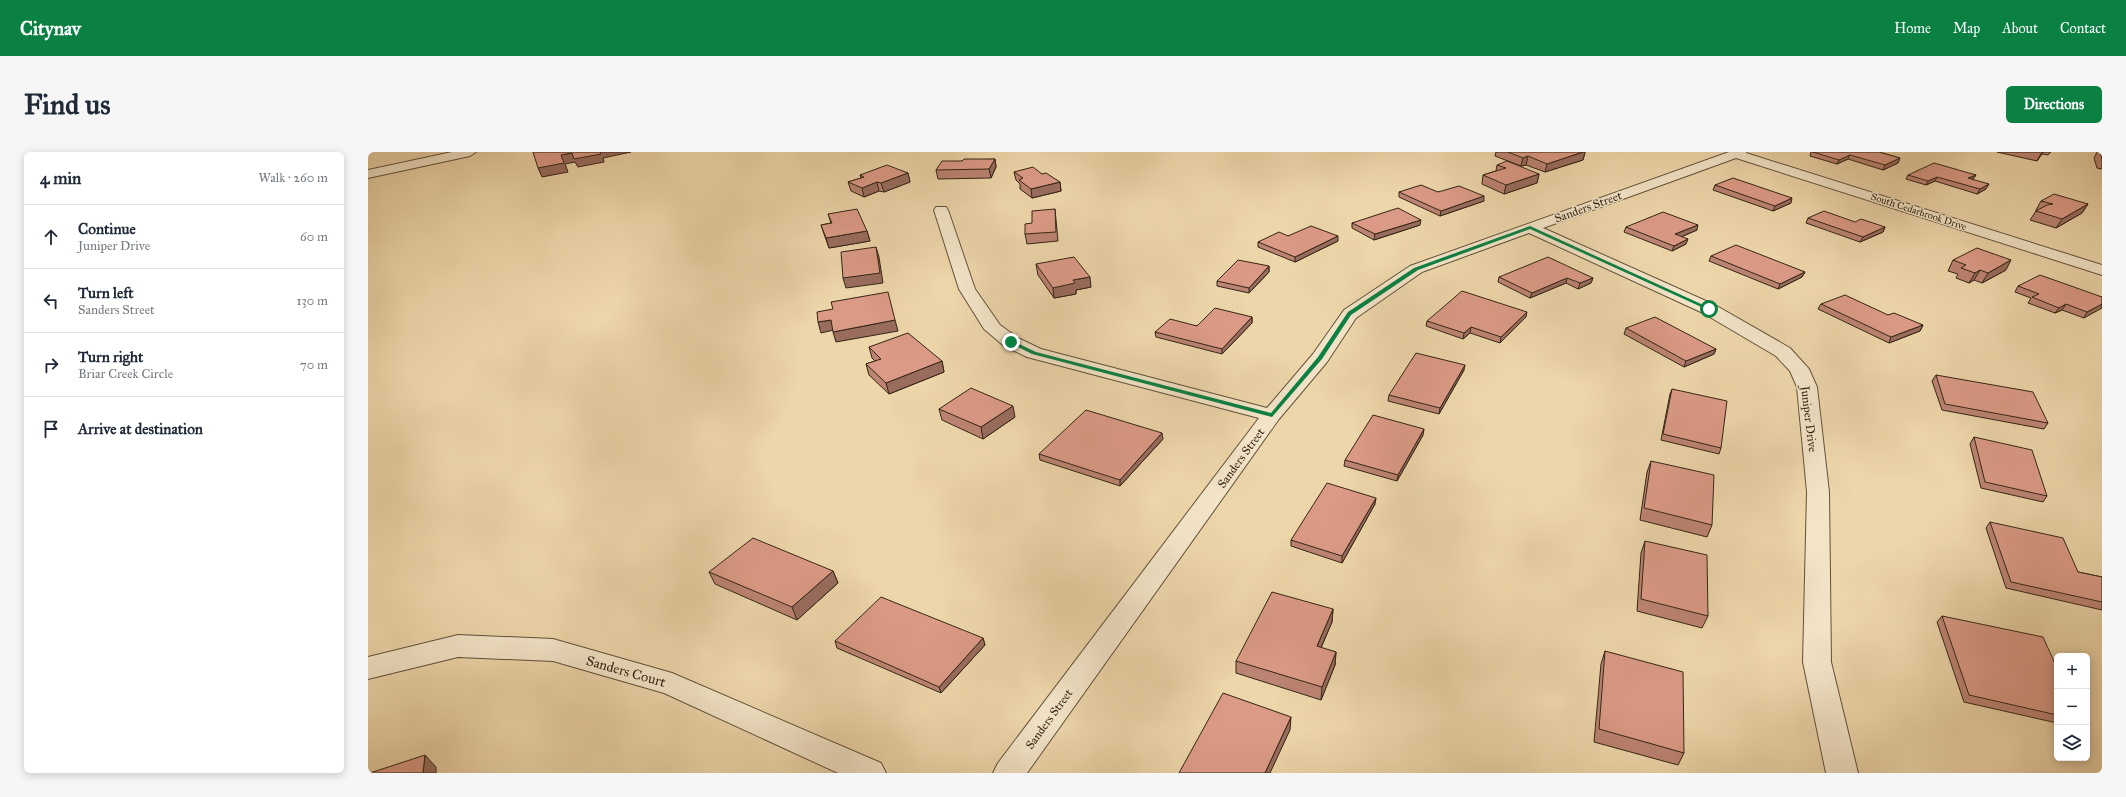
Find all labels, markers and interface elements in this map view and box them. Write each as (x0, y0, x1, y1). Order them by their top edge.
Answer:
text: Citynav (20, 17, 81, 40)
text: Home (1894, 20, 1931, 37)
text: Map (1953, 20, 1980, 37)
text: About (2002, 20, 2038, 37)
text: Contact (2060, 20, 2106, 37)
button: Directions (2006, 86, 2102, 123)
text: Find us (24, 87, 110, 122)
text: 4 min (40, 168, 81, 189)
text: Walk · 260 m (258, 170, 328, 186)
street label: Sanders Street (1552, 188, 1624, 226)
street label: South Cedarbrook Drive (1869, 191, 1968, 233)
text: Continue (78, 220, 136, 238)
icon: ahead (40, 226, 62, 248)
text: 60 m (300, 229, 328, 245)
text: Juniper Drive (78, 238, 150, 254)
text: Turn left (78, 284, 134, 302)
icon: left (40, 290, 62, 312)
text: 130 m (296, 293, 328, 309)
route start (1700, 300, 1718, 318)
text: Sanders Street (78, 302, 155, 318)
route end (1002, 333, 1020, 351)
text: Turn right (78, 348, 143, 366)
icon: right (40, 354, 62, 376)
text: 70 m (300, 357, 328, 373)
text: Briar Creek Circle (78, 366, 173, 382)
street label: Juniper Drive (1797, 383, 1820, 453)
icon: arrive (40, 418, 62, 440)
text: Arrive at destination (78, 420, 203, 438)
street label: Sanders Street (1215, 425, 1268, 491)
street label: Sanders Court (584, 652, 668, 691)
map controls (2054, 653, 2090, 761)
button: + (2054, 653, 2090, 689)
street label: Sanders Street (1023, 686, 1076, 752)
button: − (2054, 689, 2090, 725)
button: layers (2054, 725, 2090, 761)

